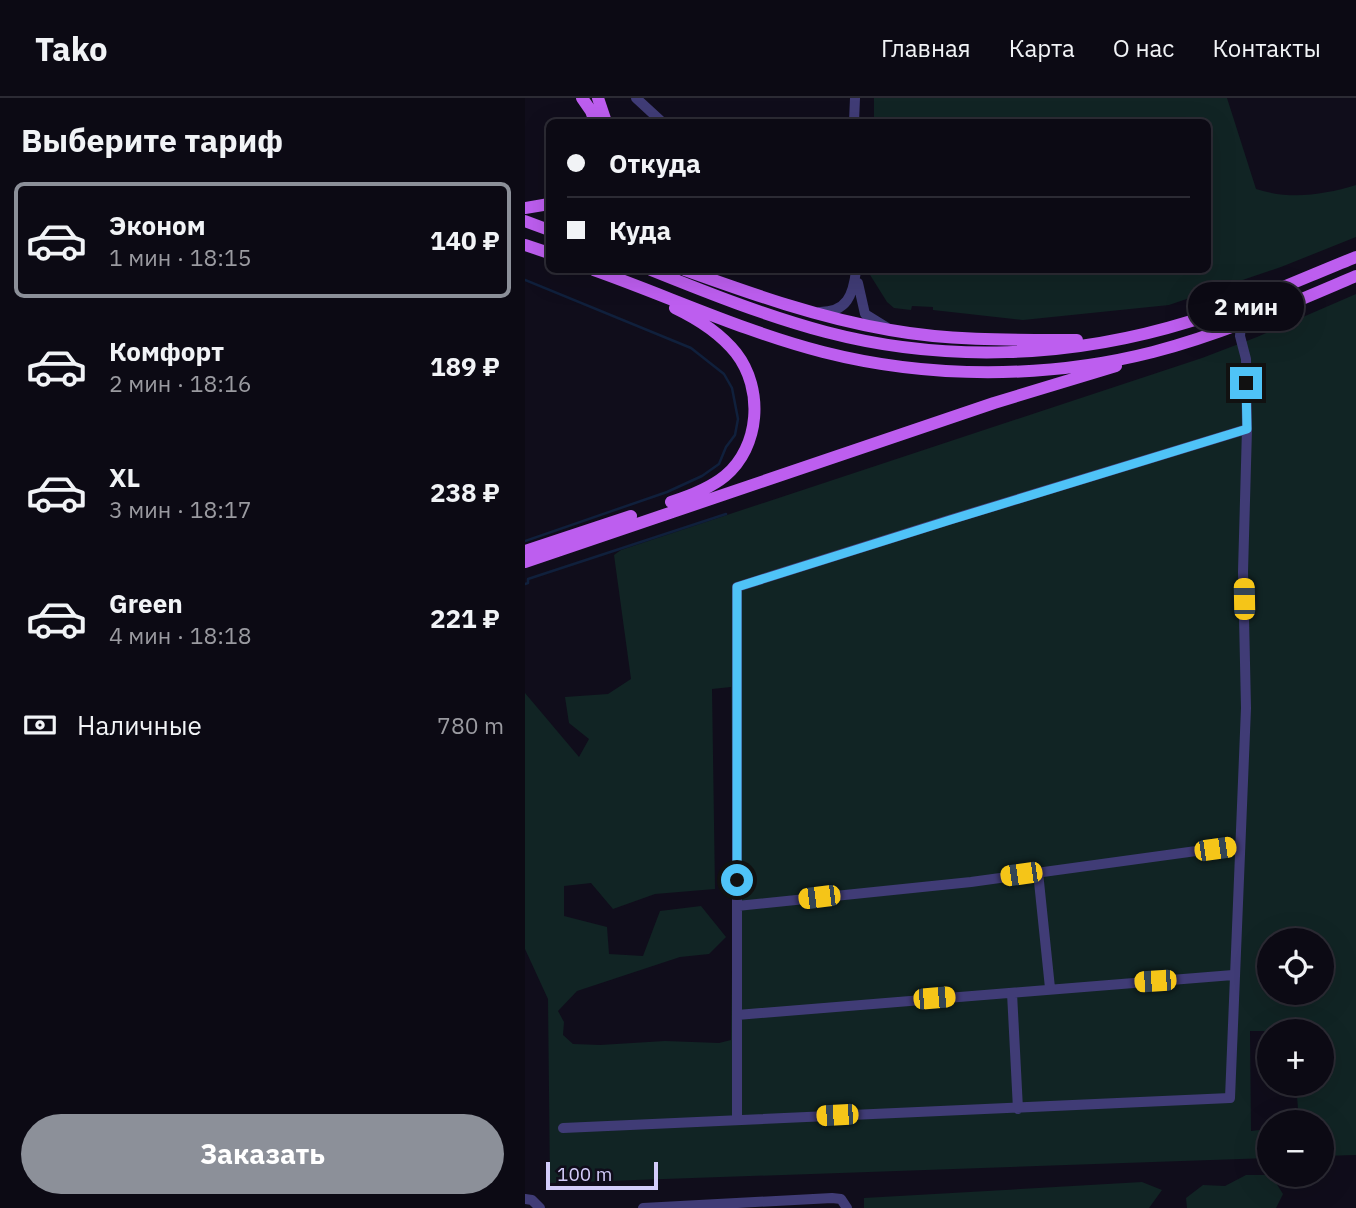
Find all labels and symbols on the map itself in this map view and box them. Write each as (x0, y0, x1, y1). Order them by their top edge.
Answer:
callout: 2 мин (1188, 282, 1304, 330)
route end (1230, 367, 1262, 399)
car (1234, 578, 1255, 620)
car (1193, 836, 1238, 862)
car (999, 861, 1044, 887)
route start (721, 864, 753, 896)
car (797, 884, 842, 910)
car (1134, 969, 1177, 993)
car (913, 986, 956, 1010)
car (816, 1103, 859, 1127)
scale bar (546, 1159, 658, 1191)

